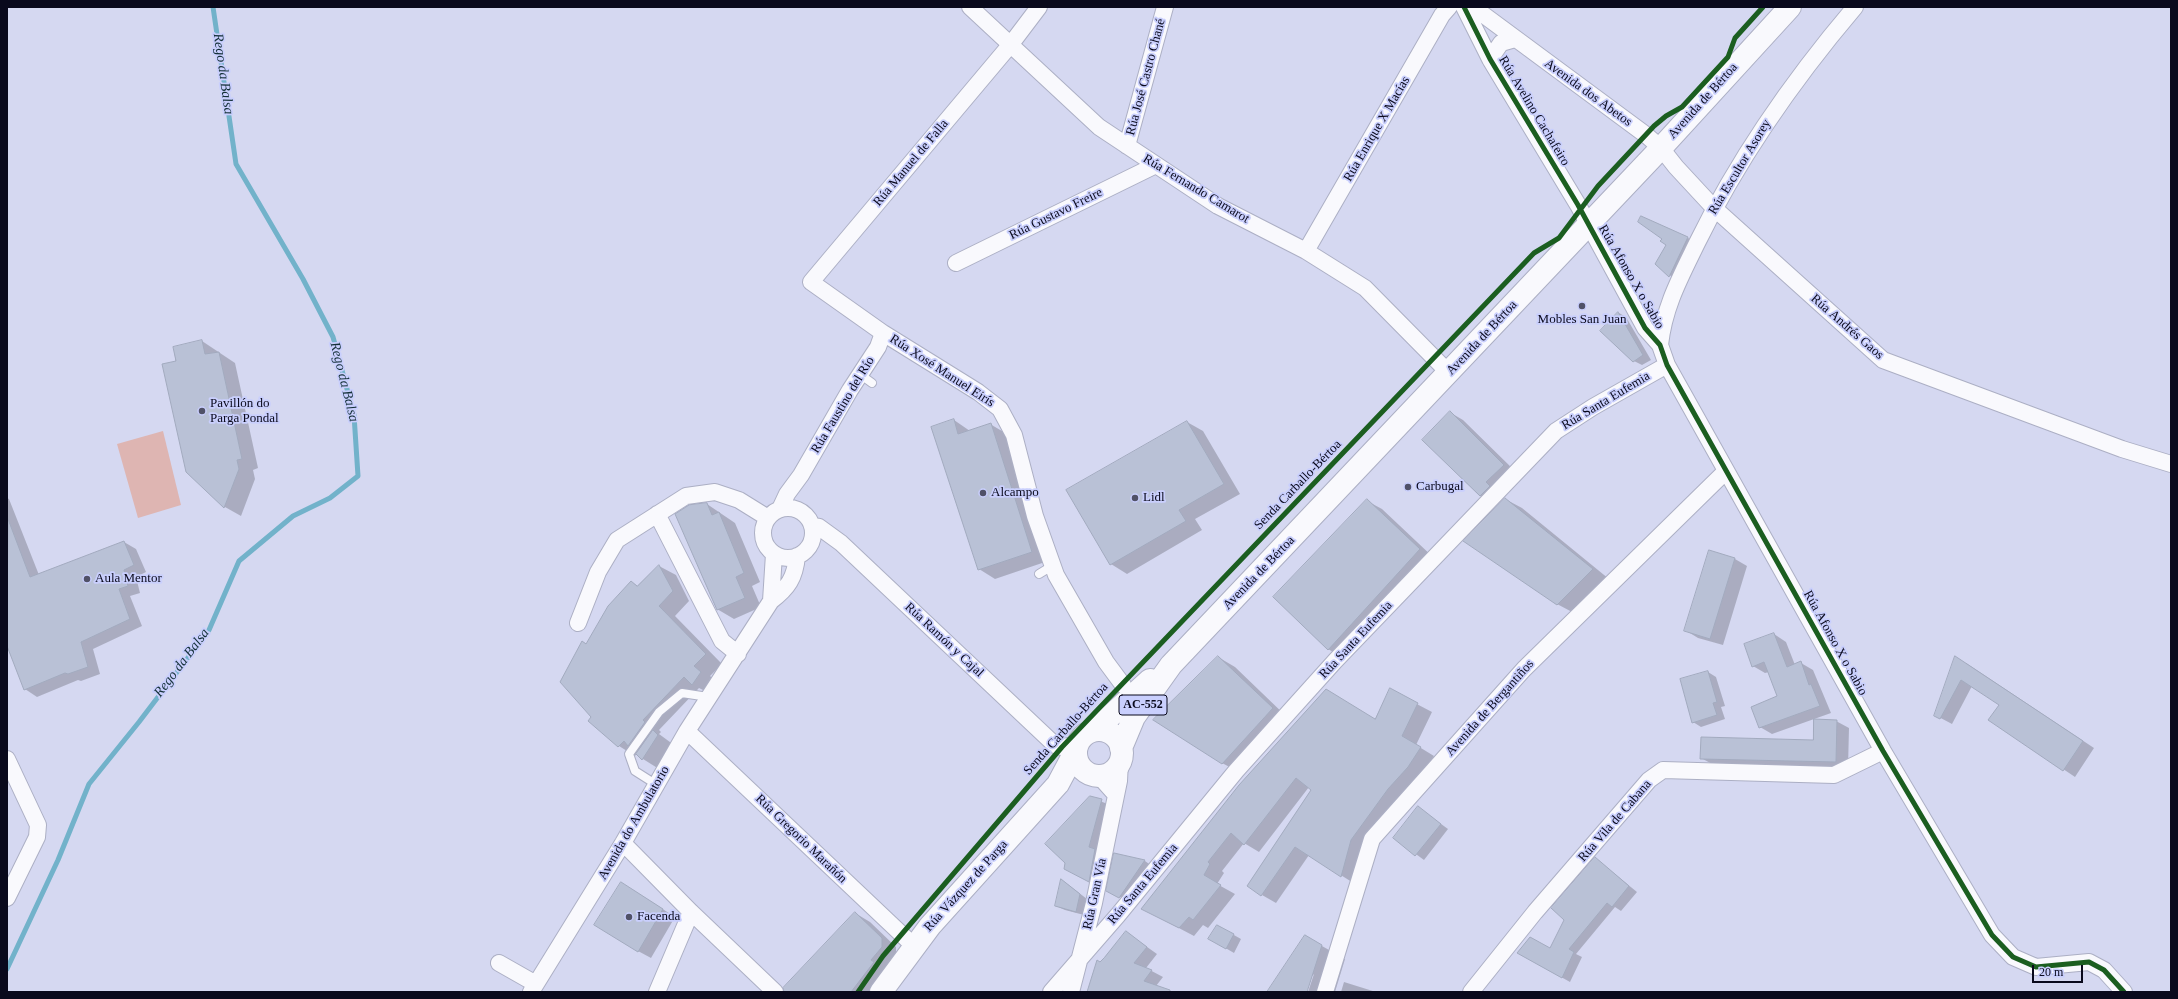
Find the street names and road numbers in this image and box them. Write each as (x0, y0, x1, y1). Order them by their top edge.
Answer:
street label: Rúa José Castro Chané (1123, 17, 1169, 137)
street label: Rúa Avelino Cachafeiro (1495, 53, 1573, 169)
street label: Avenida dos Abetos (1541, 56, 1635, 130)
street label: Avenida de Bértoa (1665, 60, 1741, 142)
street label: Rúa Enrique X Macías (1341, 74, 1413, 184)
street label: Rúa Manuel de Falla (870, 116, 952, 210)
street label: Rúa Escultor Asorey (1705, 117, 1775, 217)
street label: Rúa Fernando Camarot (1140, 151, 1252, 227)
street label: Rúa Gustavo Freire (1007, 185, 1105, 243)
street label: Rúa Afonso X o Sabio (1595, 222, 1667, 332)
street label: Rúa Andrés Gaos (1807, 291, 1887, 363)
street label: Avenida de Bértoa (1443, 297, 1521, 379)
street label: Rúa Xosé Manuel Eirís (887, 331, 997, 411)
street label: Rúa Faustino del Río (808, 354, 878, 456)
street label: Rúa Santa Eufemia (1559, 368, 1653, 434)
street label: Senda Carballo-Bértoa (1251, 437, 1345, 533)
street label: Avenida de Bértoa (1220, 533, 1298, 613)
street label: Rúa Afonso X o Sabio (1800, 588, 1870, 698)
street label: Rúa Santa Eufemia (1316, 598, 1396, 682)
street label: Rúa Ramón y Cajal (901, 599, 987, 681)
street label: Avenida de Bergantiños (1443, 657, 1537, 759)
street label: Senda Carballo-Bértoa (1020, 680, 1112, 778)
road number: AC-552 (1119, 695, 1167, 715)
street label: Avenida do Ambulatorio (595, 763, 673, 883)
street label: Rúa Vila de Cabana (1575, 777, 1655, 865)
street label: Rúa Gregorio Marañón (752, 791, 850, 887)
street label: Rúa Vázquez de Parga (921, 837, 1011, 935)
street label: Rúa Santa Eufemia (1105, 841, 1181, 927)
street label: Rúa Gran Vía (1080, 857, 1110, 931)

